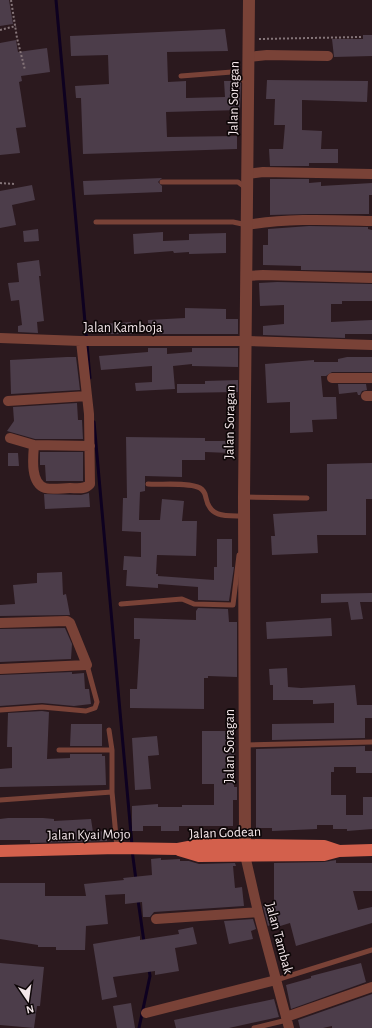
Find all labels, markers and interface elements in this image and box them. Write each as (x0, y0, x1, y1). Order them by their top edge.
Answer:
street label: Jalan Soragan (226, 61, 242, 135)
street label: Jalan Kamboja (83, 321, 163, 335)
street label: Jalan Soragan (222, 385, 238, 459)
street label: Jalan Soragan (223, 709, 237, 783)
street label: Jalan Godean (189, 825, 261, 841)
street label: Jalan Kyai Mojo (47, 827, 131, 843)
street label: Jalan Tambak (263, 901, 295, 976)
north arrow (8, 980, 48, 1020)
text: N (25, 1003, 35, 1015)

